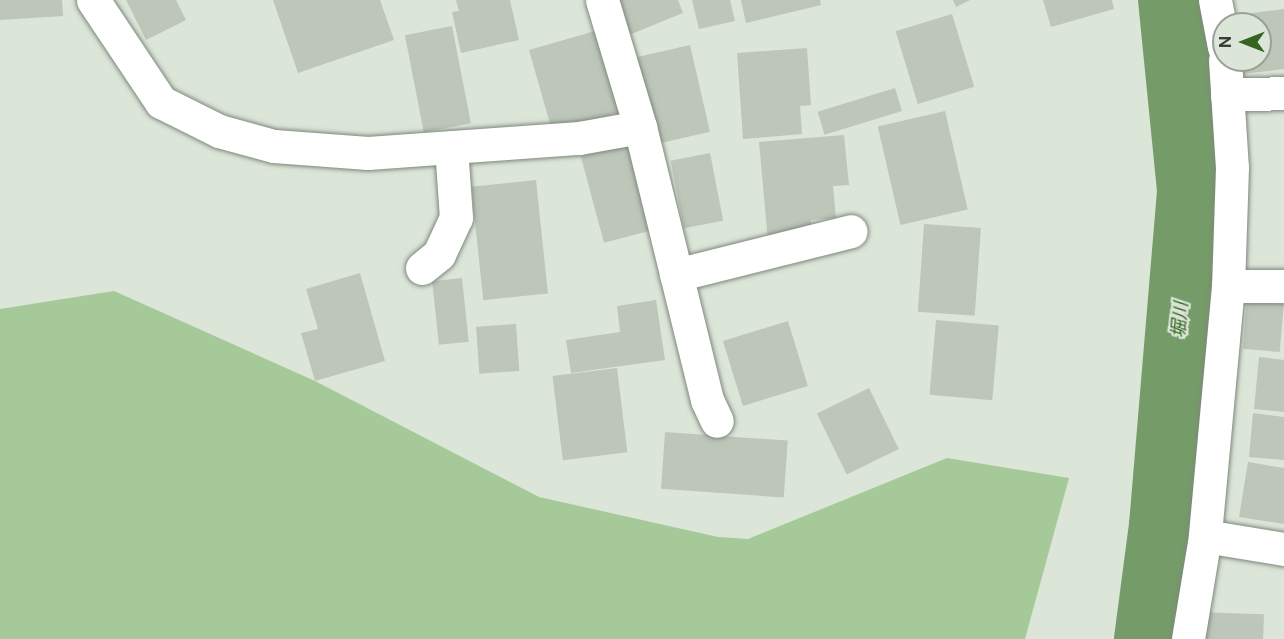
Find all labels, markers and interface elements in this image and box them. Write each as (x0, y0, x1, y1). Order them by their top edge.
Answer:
north arrow (1212, 12, 1272, 72)
text: N (1216, 36, 1235, 48)
water label: 堀川 (1168, 301, 1192, 339)

